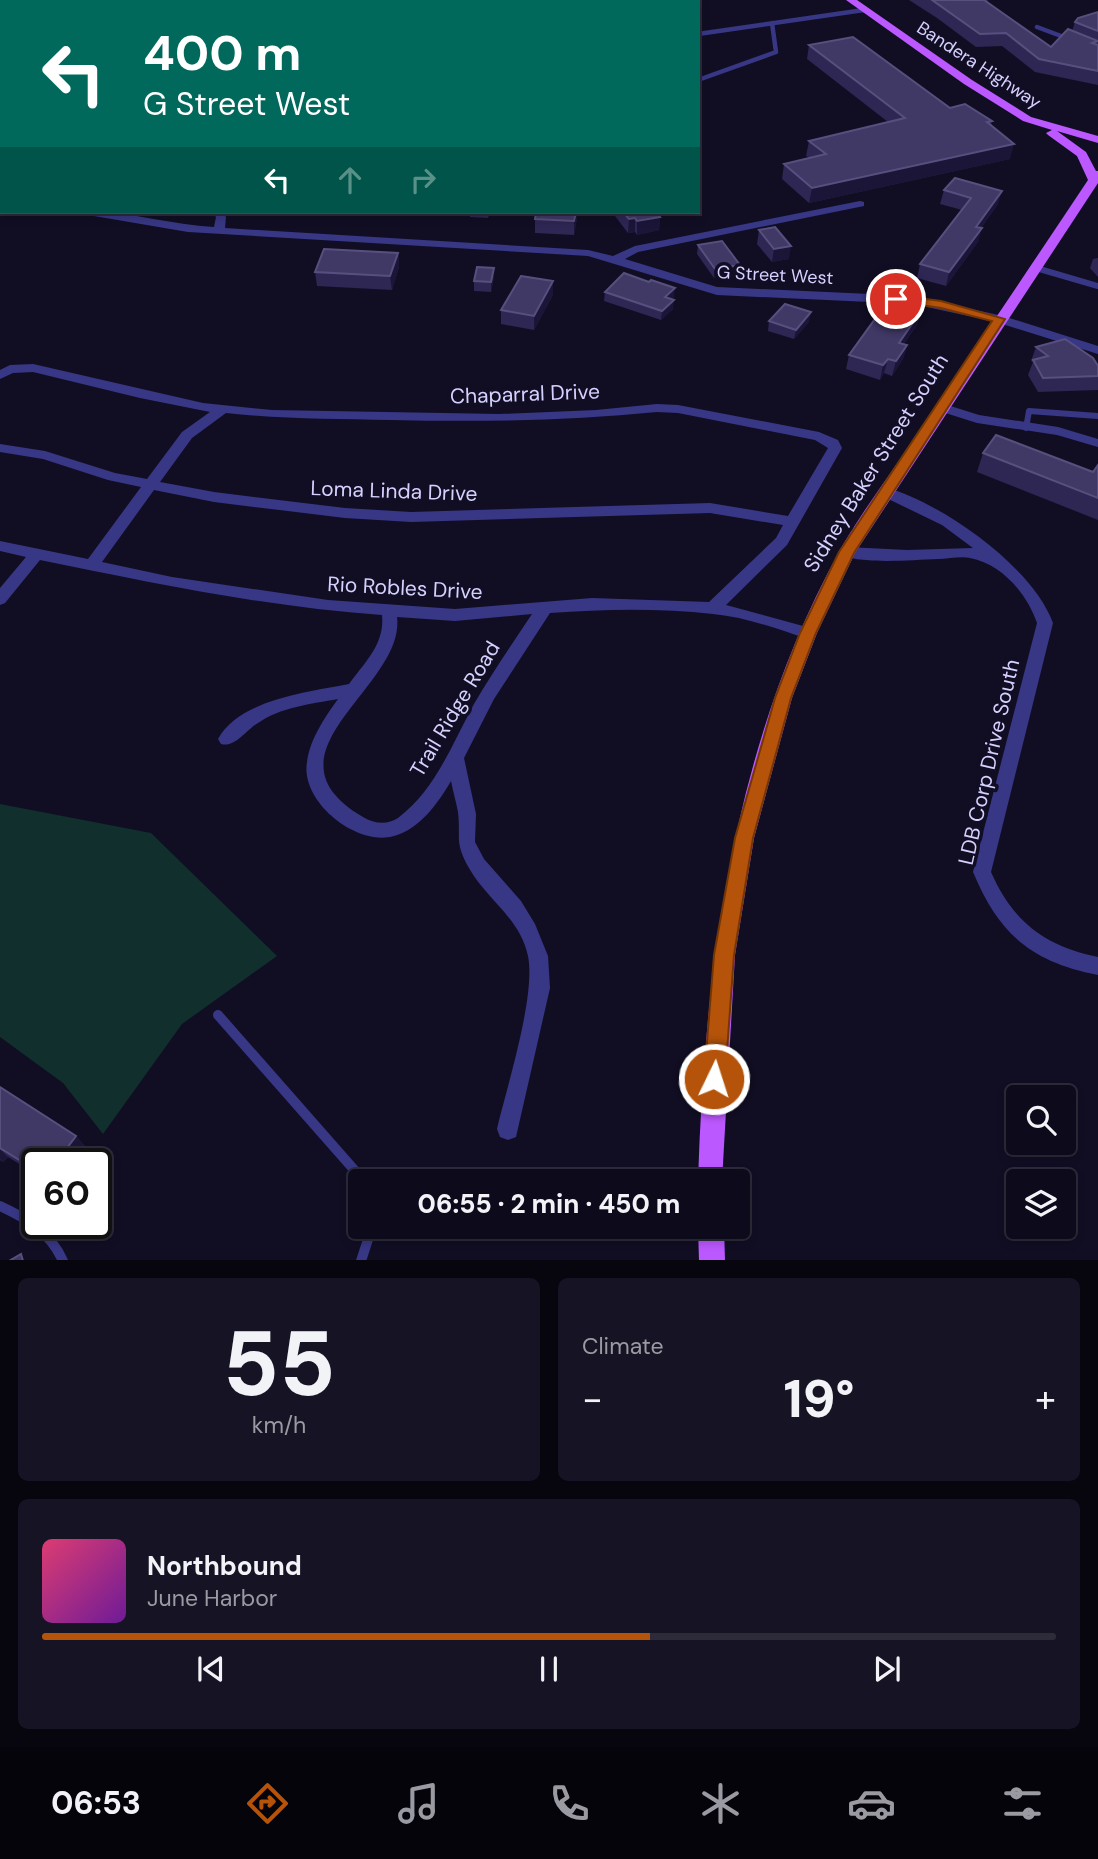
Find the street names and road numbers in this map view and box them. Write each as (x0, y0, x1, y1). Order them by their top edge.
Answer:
street label: Bandera Highway (912, 16, 1046, 114)
street label: G Street West (716, 260, 834, 290)
street label: Sidney Baker Street South (797, 349, 955, 577)
street label: Chaparral Drive (450, 377, 601, 411)
street label: Loma Linda Drive (310, 474, 478, 508)
street label: Rio Robles Drive (327, 570, 483, 606)
street label: Trail Ridge Road (403, 636, 507, 782)
street label: LDB Corp Drive South (952, 657, 1026, 867)

